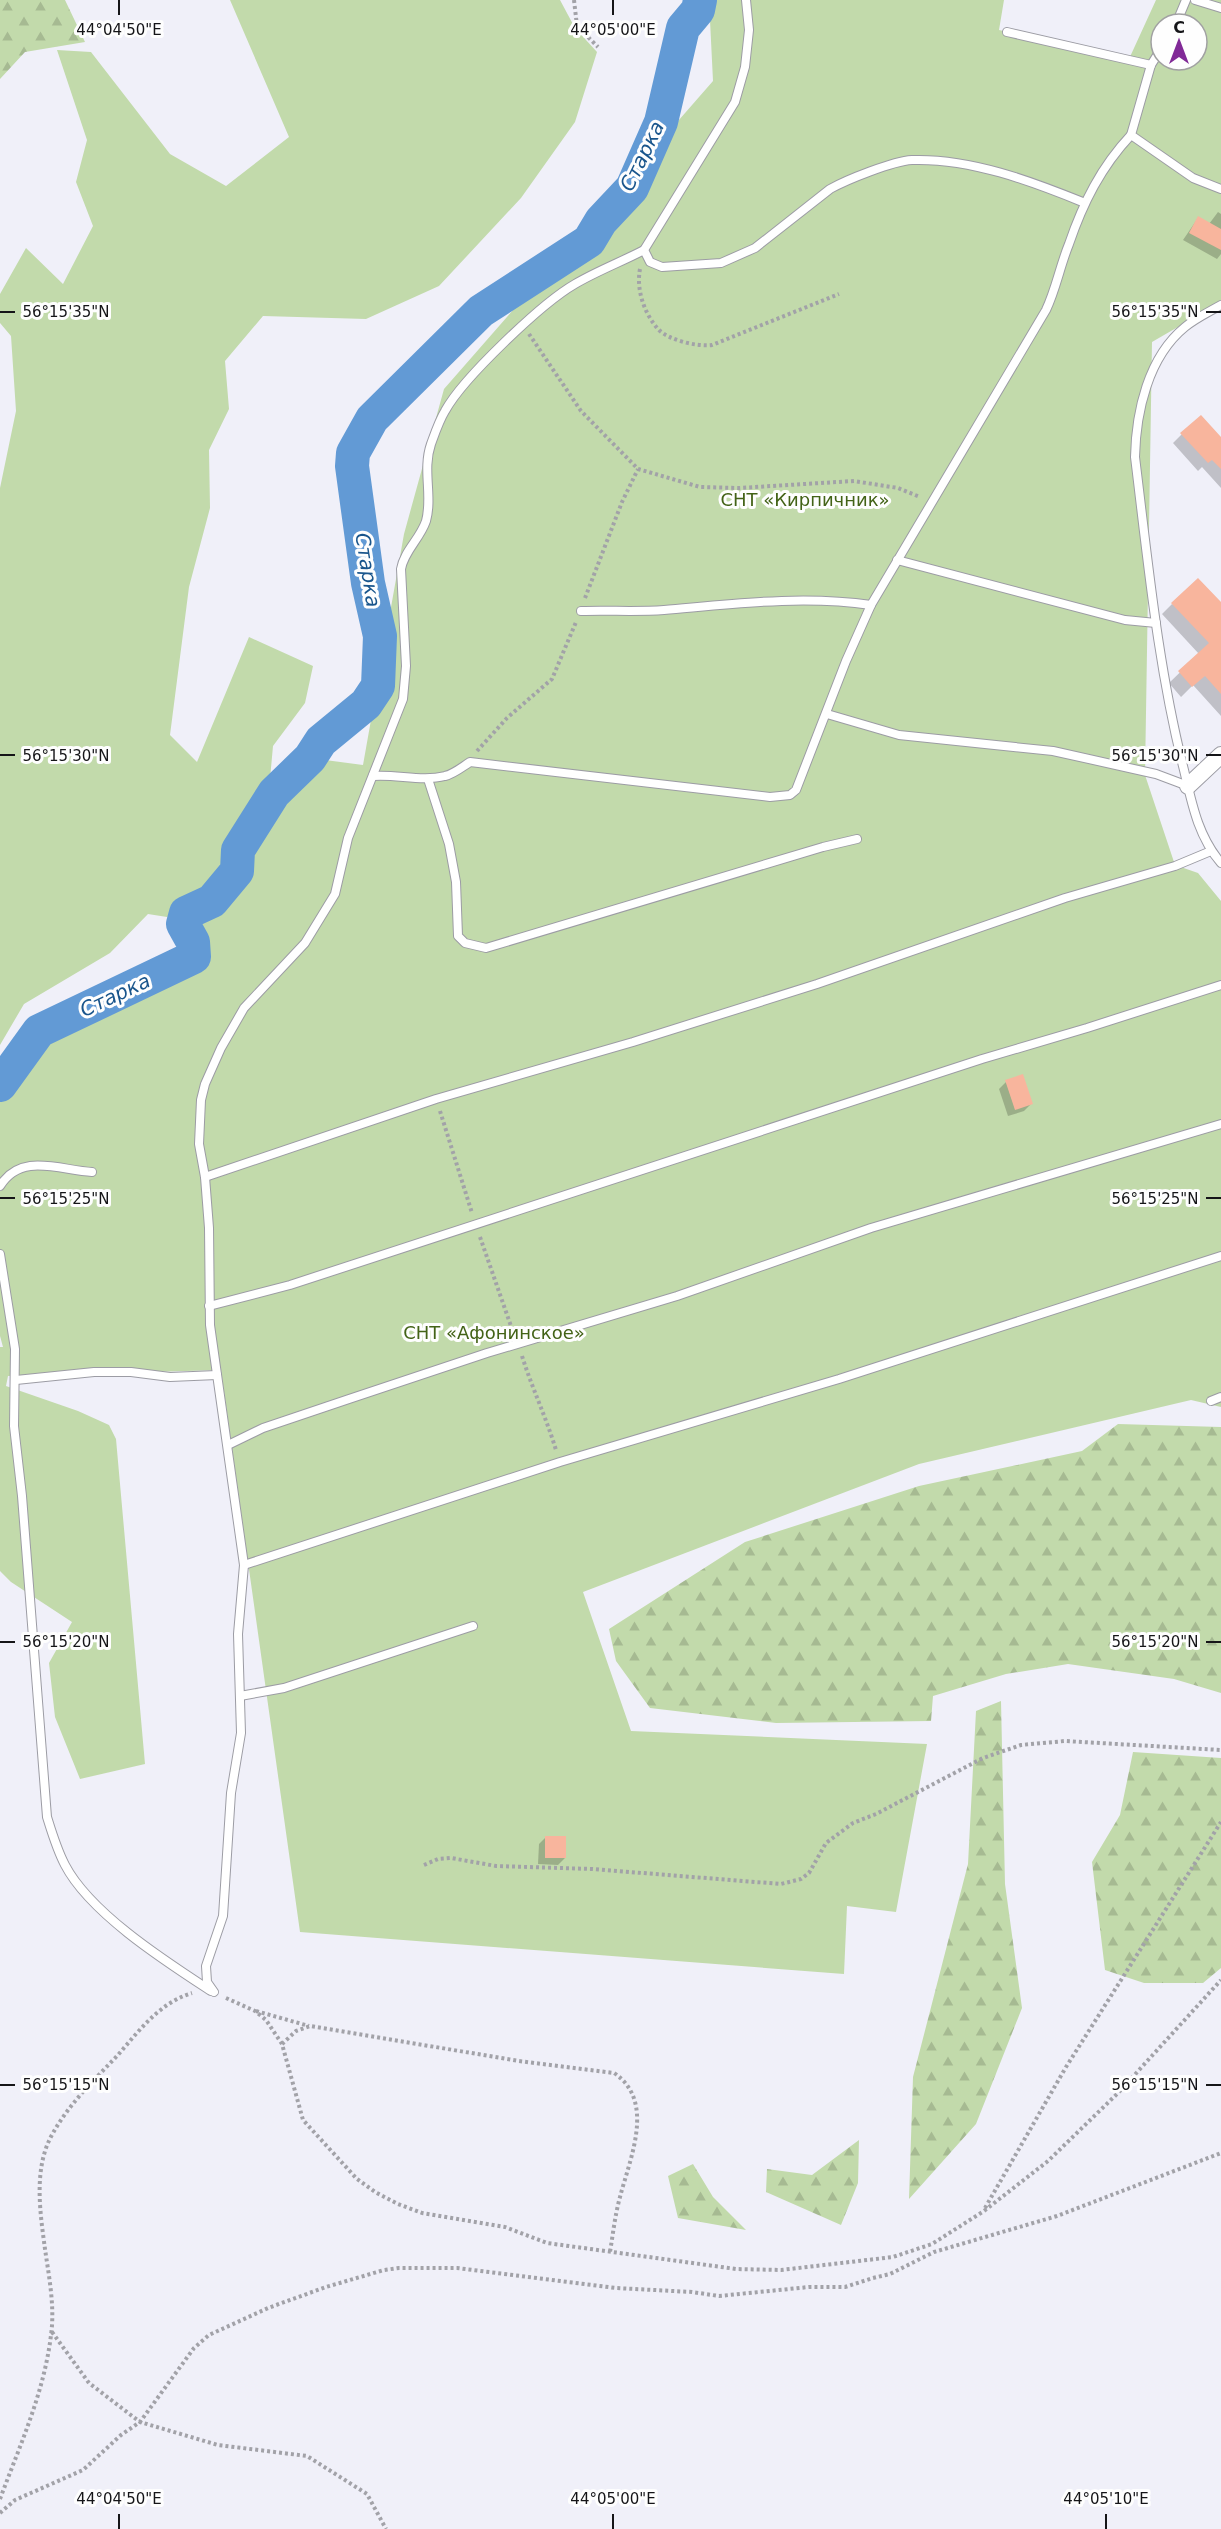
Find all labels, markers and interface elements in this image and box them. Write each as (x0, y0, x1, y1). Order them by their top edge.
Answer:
north arrow (1149, 12, 1209, 72)
text: С (1173, 18, 1185, 37)
text: 44°04'50"E (76, 21, 162, 39)
text: 44°05'00"E (570, 21, 656, 39)
water label: Старка (615, 117, 669, 195)
text: 56°15'35"N (22, 303, 110, 321)
text: 56°15'35"N (1111, 303, 1199, 321)
park label: СНТ «Кирпичник» (720, 489, 890, 510)
water label: Старка (350, 531, 386, 609)
text: 56°15'30"N (22, 747, 110, 765)
text: 56°15'30"N (1111, 747, 1199, 765)
water label: Старка (76, 968, 154, 1022)
text: 56°15'25"N (22, 1190, 110, 1208)
text: 56°15'25"N (1111, 1190, 1199, 1208)
park label: СНТ «Афонинское» (403, 1322, 585, 1343)
text: 56°15'20"N (22, 1633, 110, 1651)
text: 56°15'20"N (1111, 1633, 1199, 1651)
text: 56°15'15"N (22, 2076, 110, 2094)
text: 56°15'15"N (1111, 2076, 1199, 2094)
text: 44°04'50"E (76, 2490, 162, 2508)
text: 44°05'00"E (570, 2490, 656, 2508)
text: 44°05'10"E (1063, 2490, 1149, 2508)

